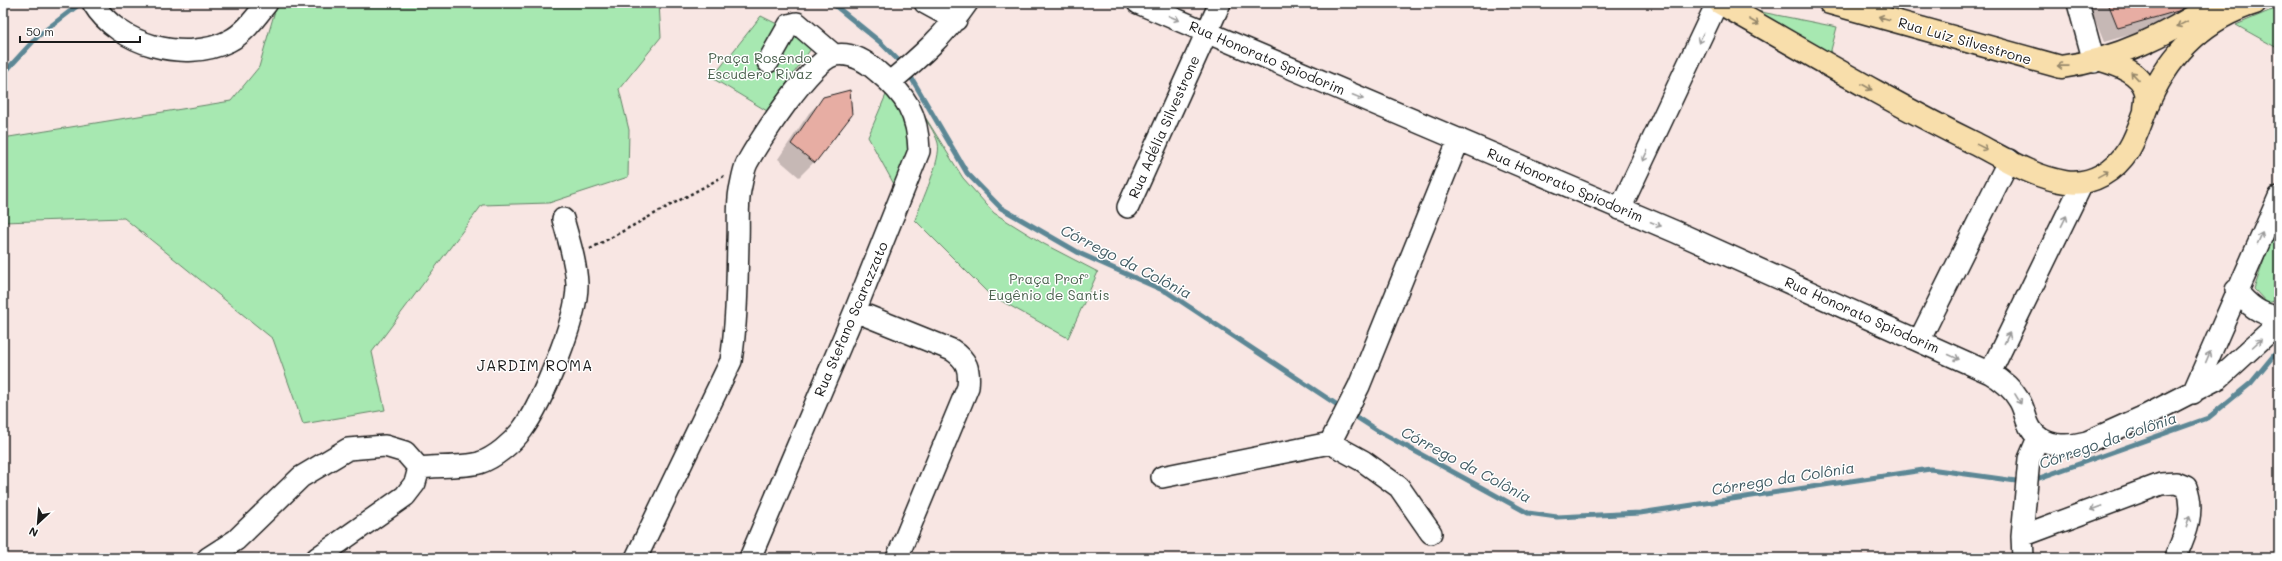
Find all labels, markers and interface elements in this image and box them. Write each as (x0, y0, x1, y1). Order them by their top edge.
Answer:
street label: Rua Luiz Silvestrone (1896, 12, 2034, 69)
one-way arrow (1877, 14, 1890, 21)
one-way arrow (1167, 15, 1179, 23)
street label: Rua Honorato Spiodorim (1186, 16, 1348, 99)
scale bar (20, 18, 140, 44)
one-way arrow (1748, 19, 1760, 27)
one-way arrow (2176, 21, 2188, 28)
text: 50 m (26, 23, 54, 39)
one-way arrow (1697, 32, 1704, 44)
park label: Praça Rosendo Escudero Rivaz (707, 48, 813, 83)
street label: Rua Adélia Silvestrone (1123, 52, 1204, 201)
one-way arrow (2057, 62, 2070, 70)
one-way arrow (2130, 71, 2140, 81)
one-way arrow (1861, 83, 1873, 91)
one-way arrow (1351, 94, 1363, 101)
street label: Rua Honorato Spiodorim (1484, 143, 1646, 226)
one-way arrow (1976, 144, 1988, 151)
one-way arrow (1641, 150, 1648, 162)
one-way arrow (2097, 170, 2109, 178)
one-way arrow (2061, 216, 2068, 228)
water label: Córrego da Colônia (1058, 219, 1195, 303)
one-way arrow (1650, 220, 1662, 228)
one-way arrow (2257, 232, 2264, 244)
street label: Rua Stefano Scarazzato (809, 238, 892, 399)
park label: Praça Profº Eugênio de Santis (989, 269, 1109, 304)
street label: Rua Honorato Spiodorim (1782, 272, 1943, 357)
one-way arrow (2004, 333, 2011, 345)
one-way arrow (2252, 339, 2262, 348)
one-way arrow (2205, 351, 2213, 363)
one-way arrow (1947, 354, 1959, 361)
district label: JARDIM ROMA (477, 355, 593, 375)
one-way arrow (2014, 394, 2022, 405)
water label: Córrego da Colônia (2036, 407, 2179, 473)
water label: Córrego da Colônia (1398, 421, 1535, 507)
water label: Córrego da Colônia (1710, 457, 1856, 499)
north arrow (18, 503, 58, 543)
one-way arrow (2091, 505, 2103, 513)
one-way arrow (2185, 515, 2192, 528)
text: N (26, 524, 40, 541)

